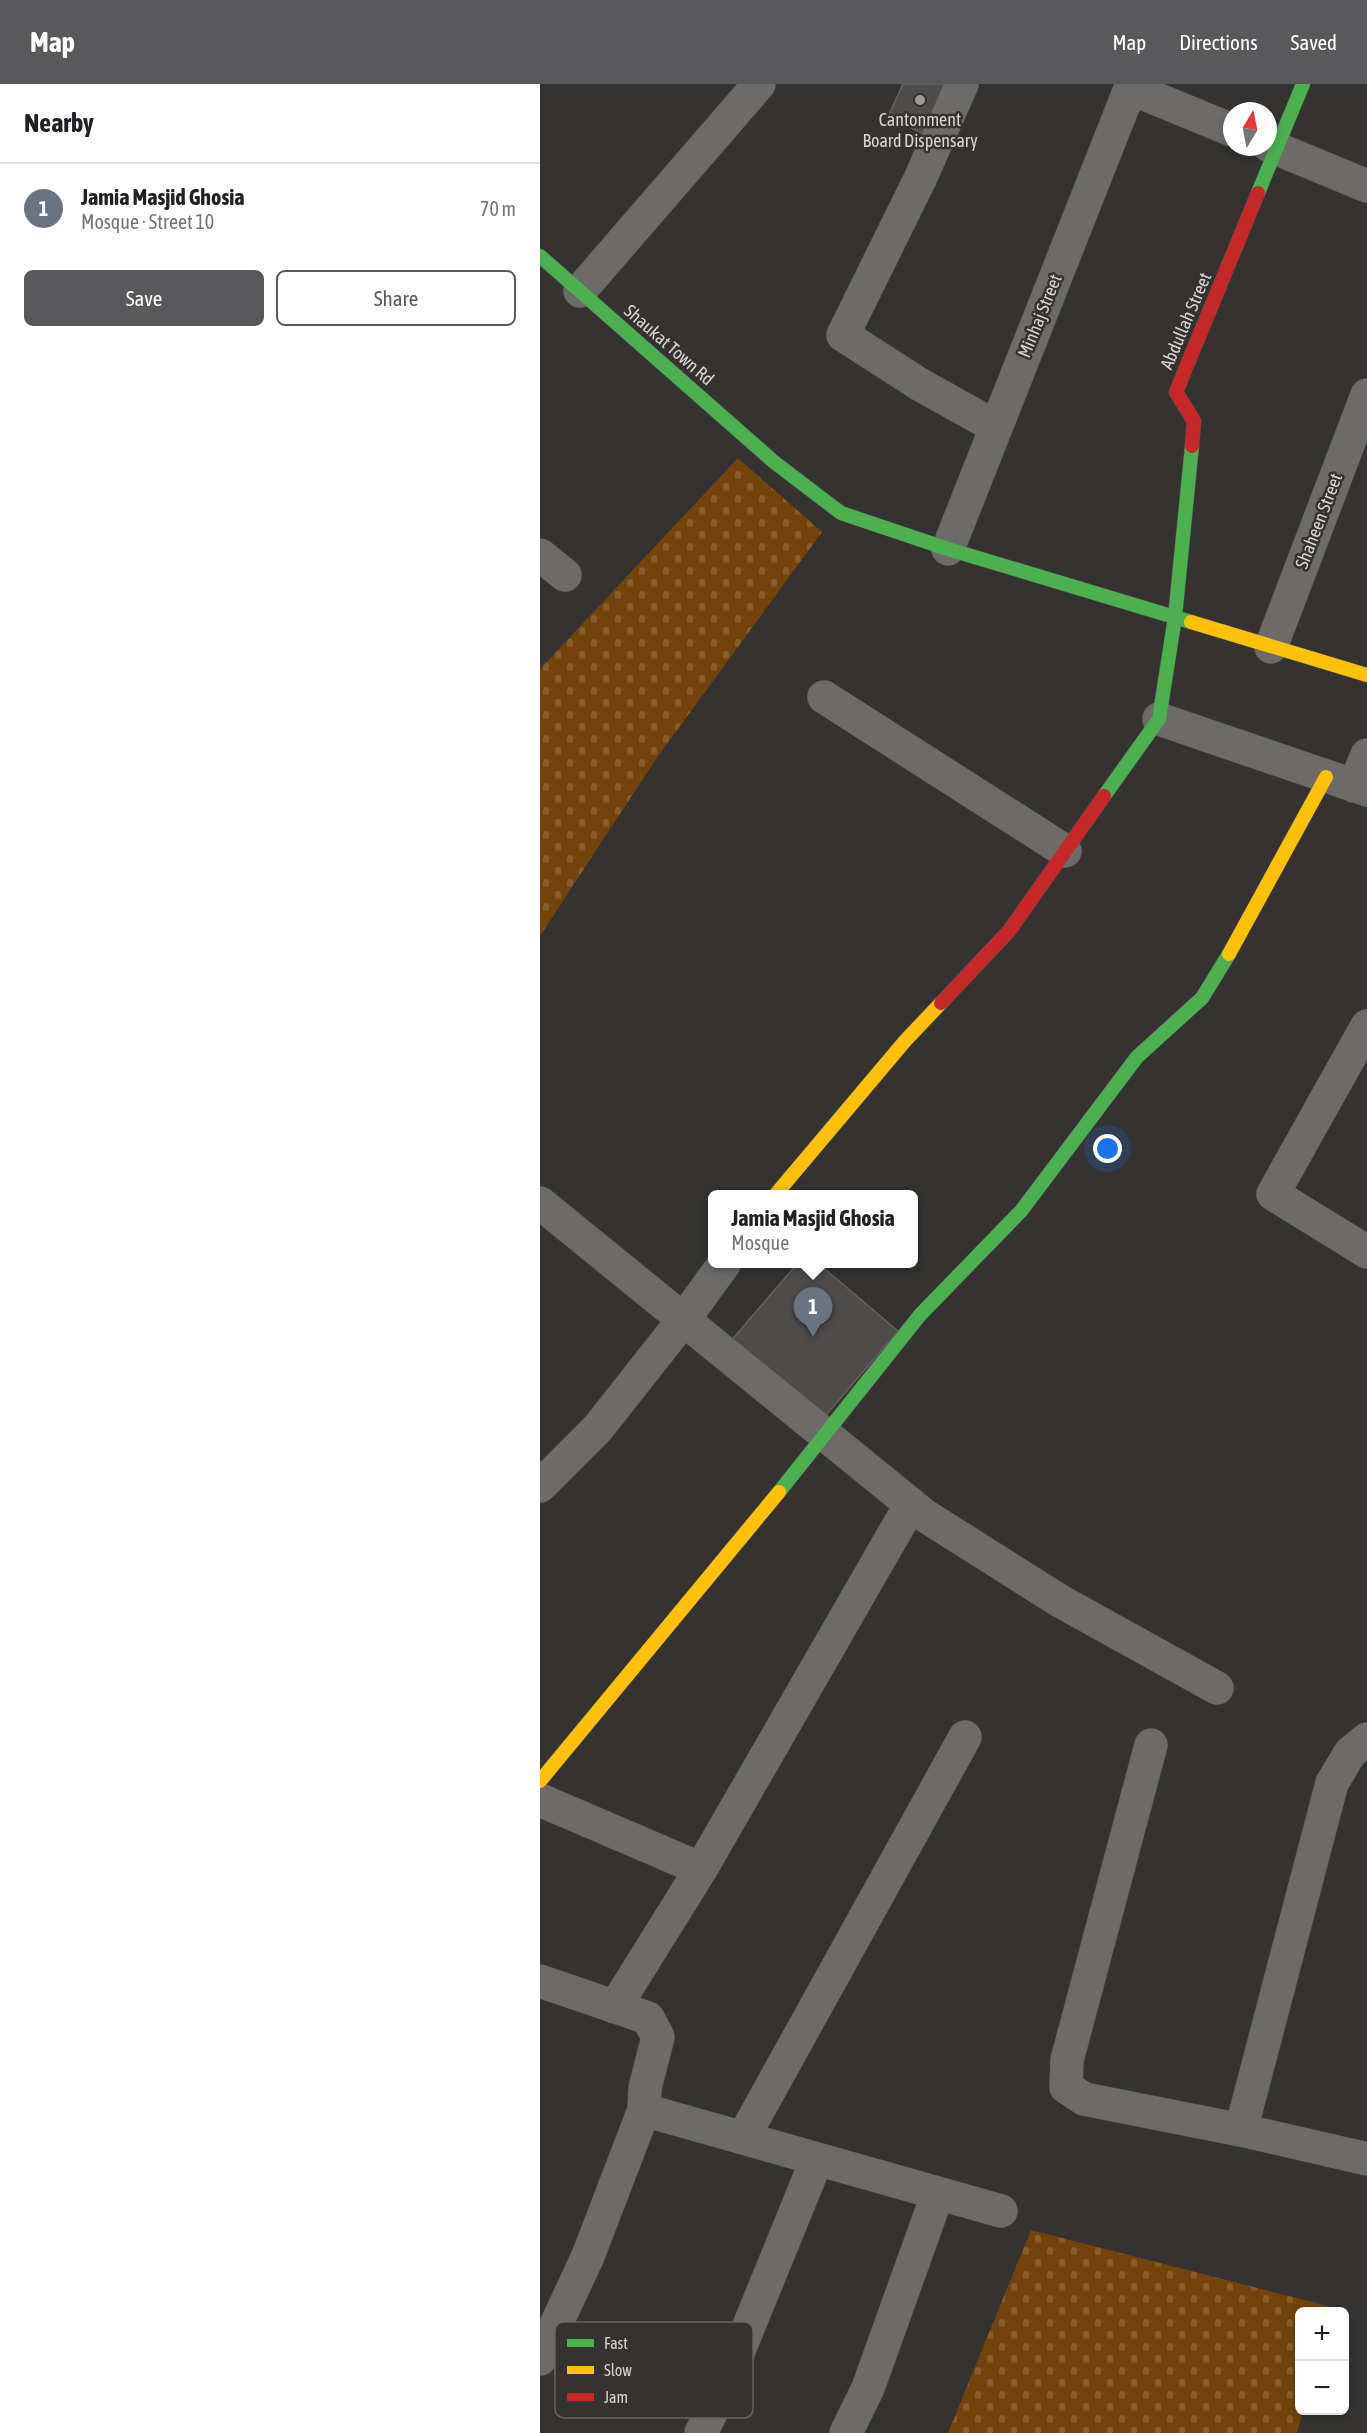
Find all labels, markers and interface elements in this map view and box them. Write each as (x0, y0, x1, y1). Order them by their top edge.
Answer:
text: Map (30, 26, 75, 58)
text: Map (1112, 30, 1146, 54)
text: Directions (1179, 30, 1258, 54)
text: Saved (1291, 30, 1337, 54)
marker: Cantonment Board Dispensary (913, 93, 927, 107)
north arrow (1223, 102, 1277, 156)
text: Nearby (24, 108, 94, 138)
place label: Cantonment Board Dispensary (862, 109, 978, 151)
text: Jamia Masjid Ghosia (81, 184, 244, 210)
text: 1 (39, 197, 48, 220)
text: 70 m (480, 197, 516, 220)
text: Mosque · Street 10 (81, 210, 214, 233)
street label: Abdullah Street (1156, 269, 1215, 372)
button: Save (24, 270, 264, 326)
button: Share (276, 270, 516, 326)
street label: Minhaj Street (1013, 271, 1066, 361)
street label: Shaukat Town Rd (620, 300, 718, 389)
street label: Shaheen Street (1291, 470, 1346, 571)
your location (1093, 1134, 1122, 1163)
popup (708, 1190, 918, 1268)
text: Jamia Masjid Ghosia (731, 1205, 895, 1231)
text: Mosque (731, 1231, 789, 1254)
pin: 1 (794, 1288, 832, 1337)
map controls (1295, 2307, 1349, 2415)
button: + (1295, 2307, 1349, 2361)
legend (555, 2322, 753, 2418)
text: Fast (604, 2334, 628, 2352)
text: Slow (604, 2361, 632, 2379)
button: − (1295, 2361, 1349, 2415)
text: Jam (604, 2388, 628, 2406)

